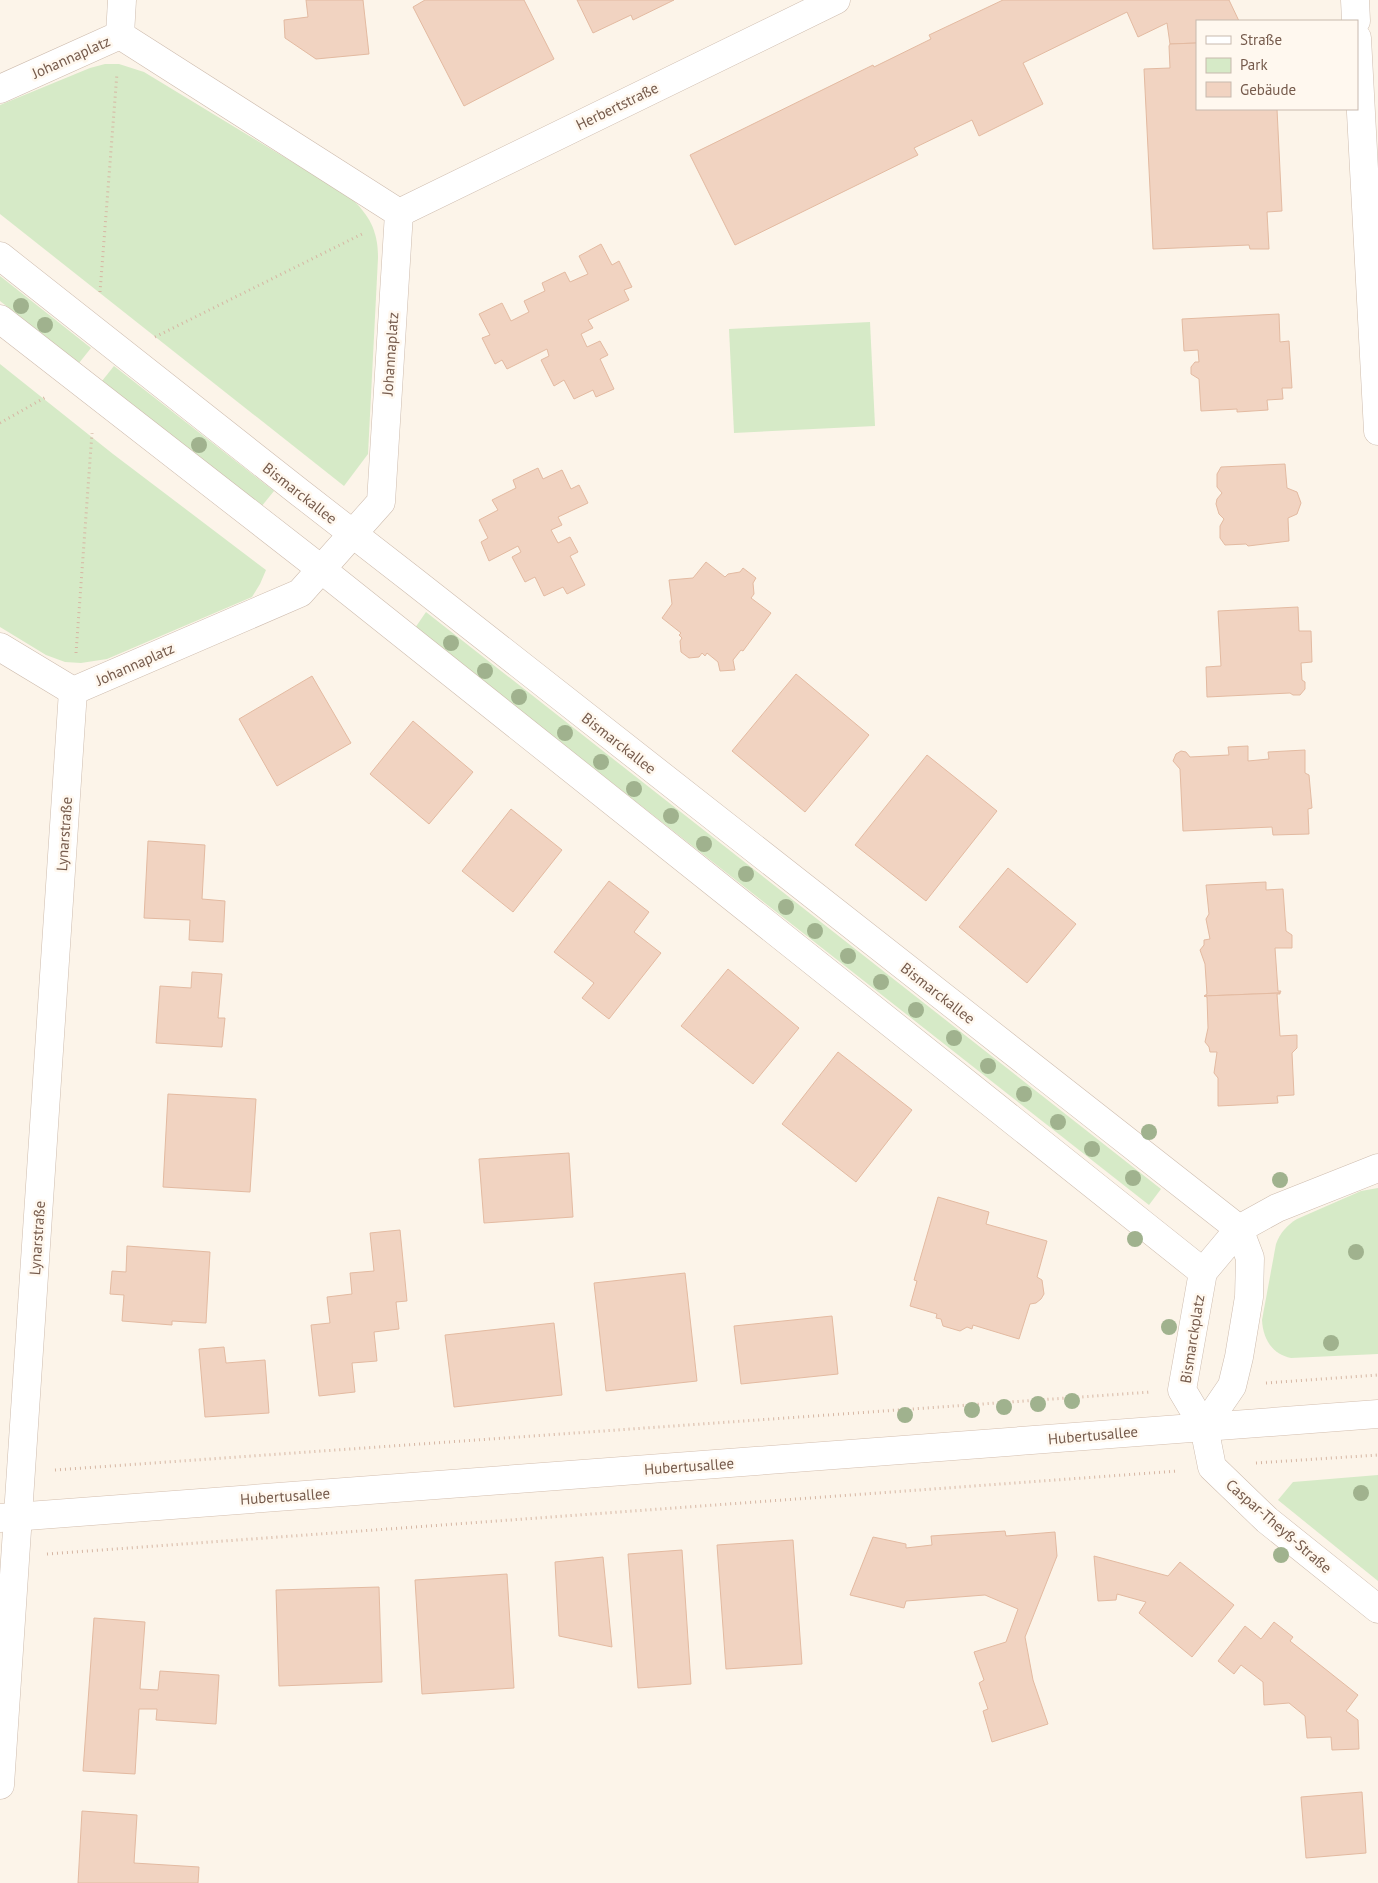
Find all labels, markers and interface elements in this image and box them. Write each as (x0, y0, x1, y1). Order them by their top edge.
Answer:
legend (1196, 20, 1358, 110)
text: Straße (1240, 30, 1282, 49)
street label: Johannaplatz (28, 31, 113, 83)
text: Park (1240, 55, 1268, 74)
street label: Herbertstraße (573, 78, 661, 134)
text: Gebäude (1240, 80, 1296, 99)
street label: Johannaplatz (378, 312, 402, 397)
street label: Bismarckallee (259, 458, 341, 528)
street label: Johannaplatz (92, 638, 177, 690)
street label: Bismarckallee (578, 708, 660, 778)
street label: Lynarstraße (52, 796, 76, 872)
street label: Bismarckallee (897, 958, 979, 1028)
street label: Lynarstraße (25, 1200, 49, 1276)
street label: Bismarckplatz (1176, 1293, 1208, 1385)
street label: Hubertusallee (1047, 1422, 1139, 1448)
street label: Hubertusallee (643, 1453, 735, 1479)
street label: Caspar-Theyß-Straße (1222, 1475, 1336, 1577)
street label: Hubertusallee (239, 1483, 331, 1509)

